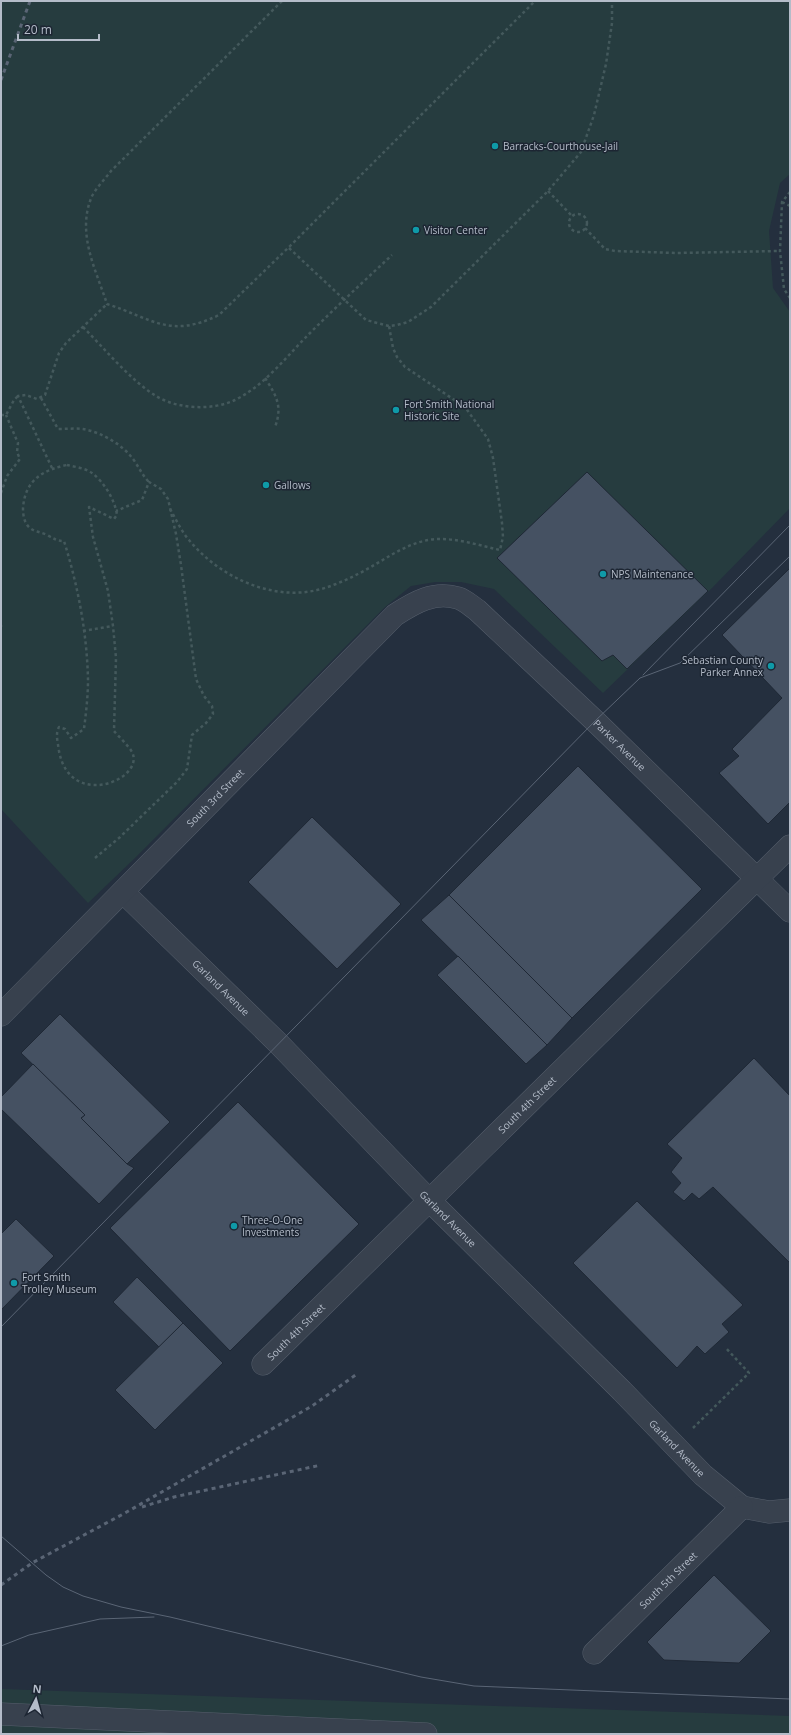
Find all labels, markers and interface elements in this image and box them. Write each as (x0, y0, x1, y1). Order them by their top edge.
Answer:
scale bar (18, 16, 99, 42)
text: 20 m (24, 21, 52, 38)
place label: Barracks-Courthouse-Jail (503, 139, 618, 153)
marker: Barracks-Courthouse-Jail (490, 141, 500, 151)
place label: Visitor Center (424, 223, 487, 237)
marker: Visitor Center (411, 225, 421, 235)
place label: Fort Smith National Historic Site (404, 397, 494, 423)
marker: Fort Smith National Historic Site (391, 405, 401, 415)
place label: Gallows (274, 478, 311, 492)
marker: Gallows (261, 480, 271, 490)
place label: NPS Maintenance (611, 567, 694, 581)
marker: NPS Maintenance (598, 569, 608, 579)
place label: Sebastian County Parker Annex (682, 653, 764, 679)
marker: Sebastian County Parker Annex (766, 661, 776, 671)
street label: Parker Avenue (590, 716, 649, 774)
street label: South 3rd Street (183, 765, 247, 830)
street label: Garland Avenue (189, 956, 253, 1019)
street label: South 4th Street (495, 1073, 559, 1136)
street label: Garland Avenue (417, 1188, 480, 1250)
place label: Three-O-One Investments (242, 1213, 303, 1239)
marker: Three-O-One Investments (229, 1221, 239, 1231)
place label: Fort Smith Trolley Museum (22, 1270, 97, 1296)
marker: Fort Smith Trolley Museum (9, 1278, 19, 1288)
street label: South 4th Street (264, 1300, 328, 1363)
street label: Garland Avenue (646, 1416, 708, 1480)
street label: South 5th Street (636, 1548, 700, 1612)
north arrow (16, 1679, 56, 1719)
text: N (32, 1681, 42, 1696)

